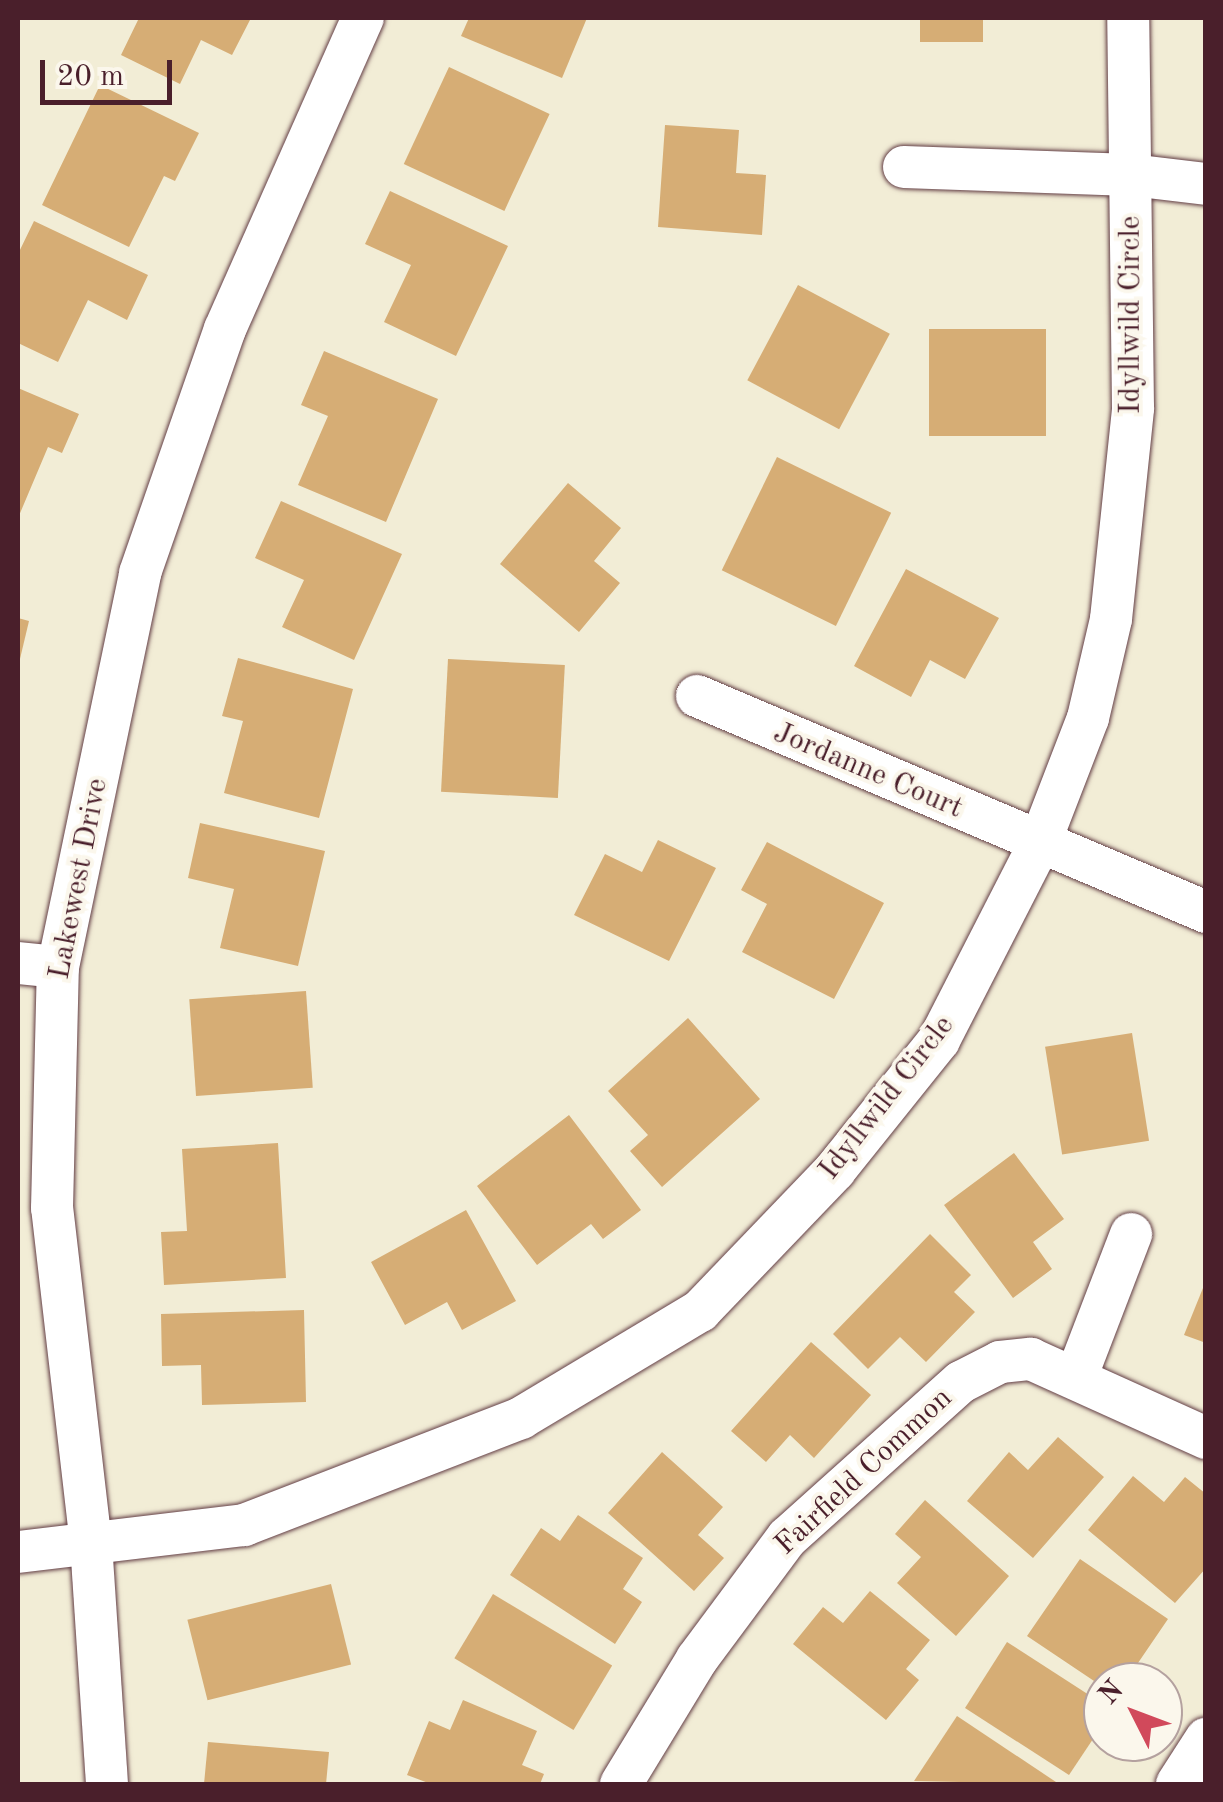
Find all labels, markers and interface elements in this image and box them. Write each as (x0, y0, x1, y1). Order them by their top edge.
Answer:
scale bar (45, 40, 178, 102)
text: 20 m (57, 62, 124, 92)
street label: Idyllwild Circle (1113, 216, 1149, 414)
street label: Jordanne Court (768, 715, 968, 827)
street label: Lakewest Drive (42, 775, 116, 983)
street label: Idyllwild Circle (812, 1009, 962, 1187)
street label: Fairfield Common (768, 1381, 960, 1563)
north arrow (1083, 1662, 1183, 1762)
text: N (1095, 1676, 1130, 1711)

